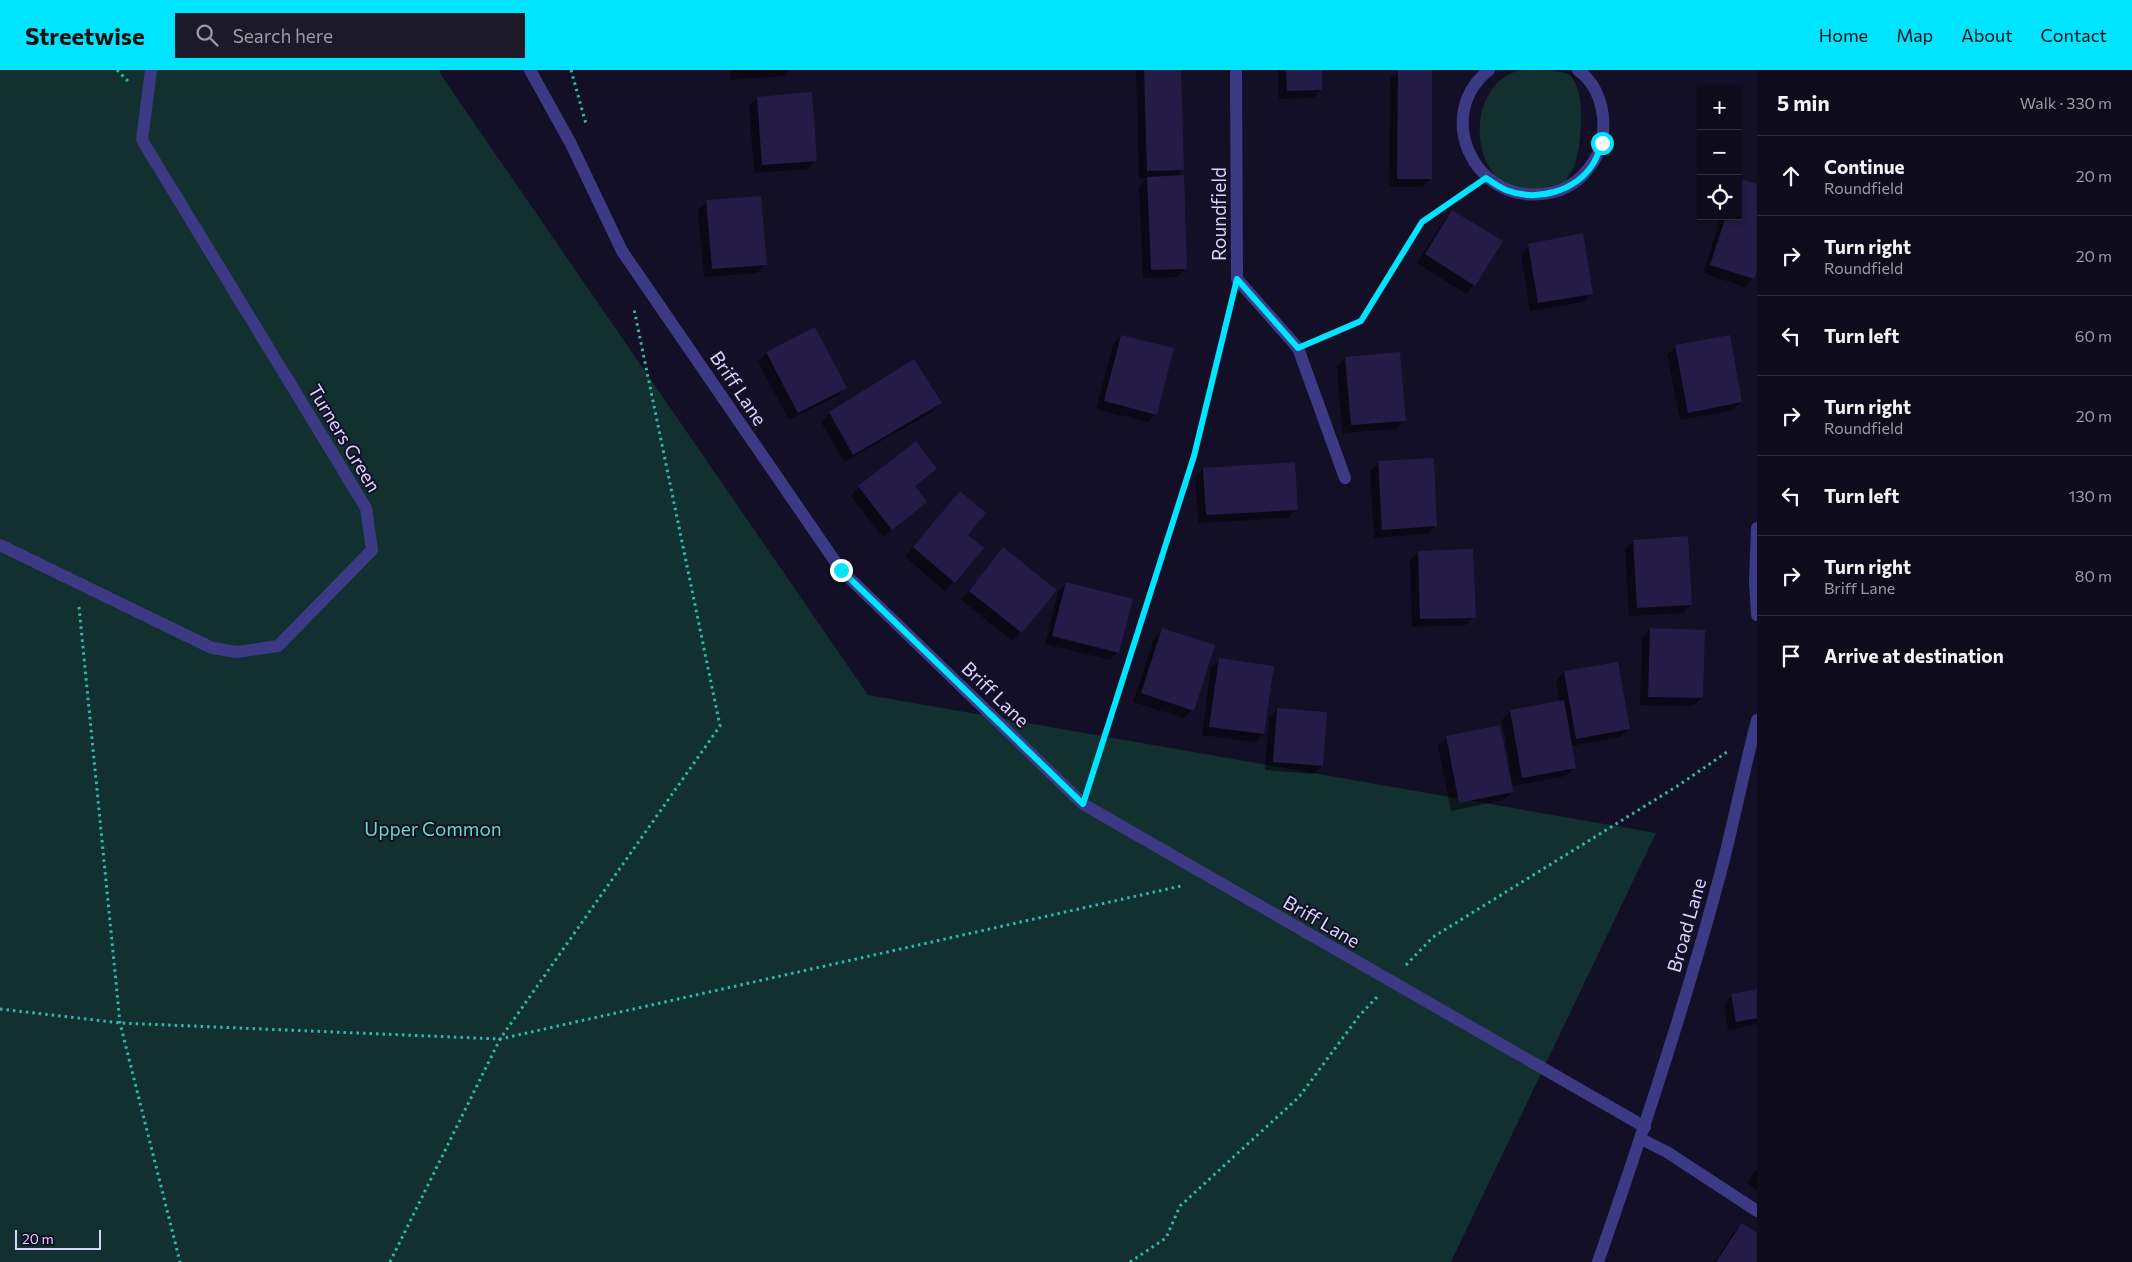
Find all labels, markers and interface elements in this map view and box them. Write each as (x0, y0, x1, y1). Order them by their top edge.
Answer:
search box (175, 13, 525, 58)
text: Streetwise (25, 21, 145, 50)
icon: search (193, 21, 221, 49)
text: Search here (233, 24, 333, 47)
text: Home (1819, 24, 1868, 46)
text: Map (1896, 24, 1933, 46)
text: About (1961, 24, 2013, 46)
text: Contact (2041, 24, 2107, 46)
map controls (1697, 85, 1742, 220)
button: + (1697, 85, 1742, 130)
text: 5 min (1777, 90, 1830, 115)
text: Walk · 330 m (2020, 93, 2112, 112)
button: − (1697, 130, 1742, 175)
route start (1591, 132, 1614, 155)
text: Continue (1824, 155, 1904, 178)
icon: ahead (1777, 162, 1805, 190)
text: 20 m (2076, 166, 2112, 185)
street label: Roundfield (1207, 167, 1230, 261)
button: locate (1697, 175, 1742, 220)
text: Roundfield (1824, 178, 1903, 197)
text: Turn right (1824, 235, 1911, 258)
icon: right (1777, 242, 1805, 270)
text: 20 m (2076, 246, 2112, 265)
text: Roundfield (1824, 258, 1903, 277)
icon: left (1777, 322, 1805, 350)
text: Turn left (1824, 324, 1899, 347)
text: 60 m (2075, 326, 2112, 345)
street label: Briff Lane (706, 346, 772, 430)
street label: Turners Green (304, 380, 386, 496)
text: Turn right (1824, 395, 1911, 418)
icon: right (1777, 402, 1805, 430)
text: 20 m (2076, 406, 2112, 425)
text: Roundfield (1824, 418, 1903, 437)
icon: left (1777, 482, 1805, 510)
text: Turn left (1824, 484, 1899, 507)
text: 130 m (2069, 486, 2112, 505)
text: Turn right (1824, 555, 1911, 578)
route end (830, 559, 853, 582)
icon: right (1777, 562, 1805, 590)
text: 80 m (2075, 566, 2112, 585)
text: Briff Lane (1824, 578, 1895, 597)
icon: arrive (1777, 642, 1805, 670)
text: Arrive at destination (1824, 644, 2004, 667)
street label: Briff Lane (958, 656, 1034, 732)
park label: Upper Common (364, 817, 502, 840)
street label: Broad Lane (1662, 875, 1710, 975)
street label: Briff Lane (1280, 890, 1364, 952)
scale bar (15, 1227, 101, 1250)
text: 20 m (22, 1230, 54, 1247)

